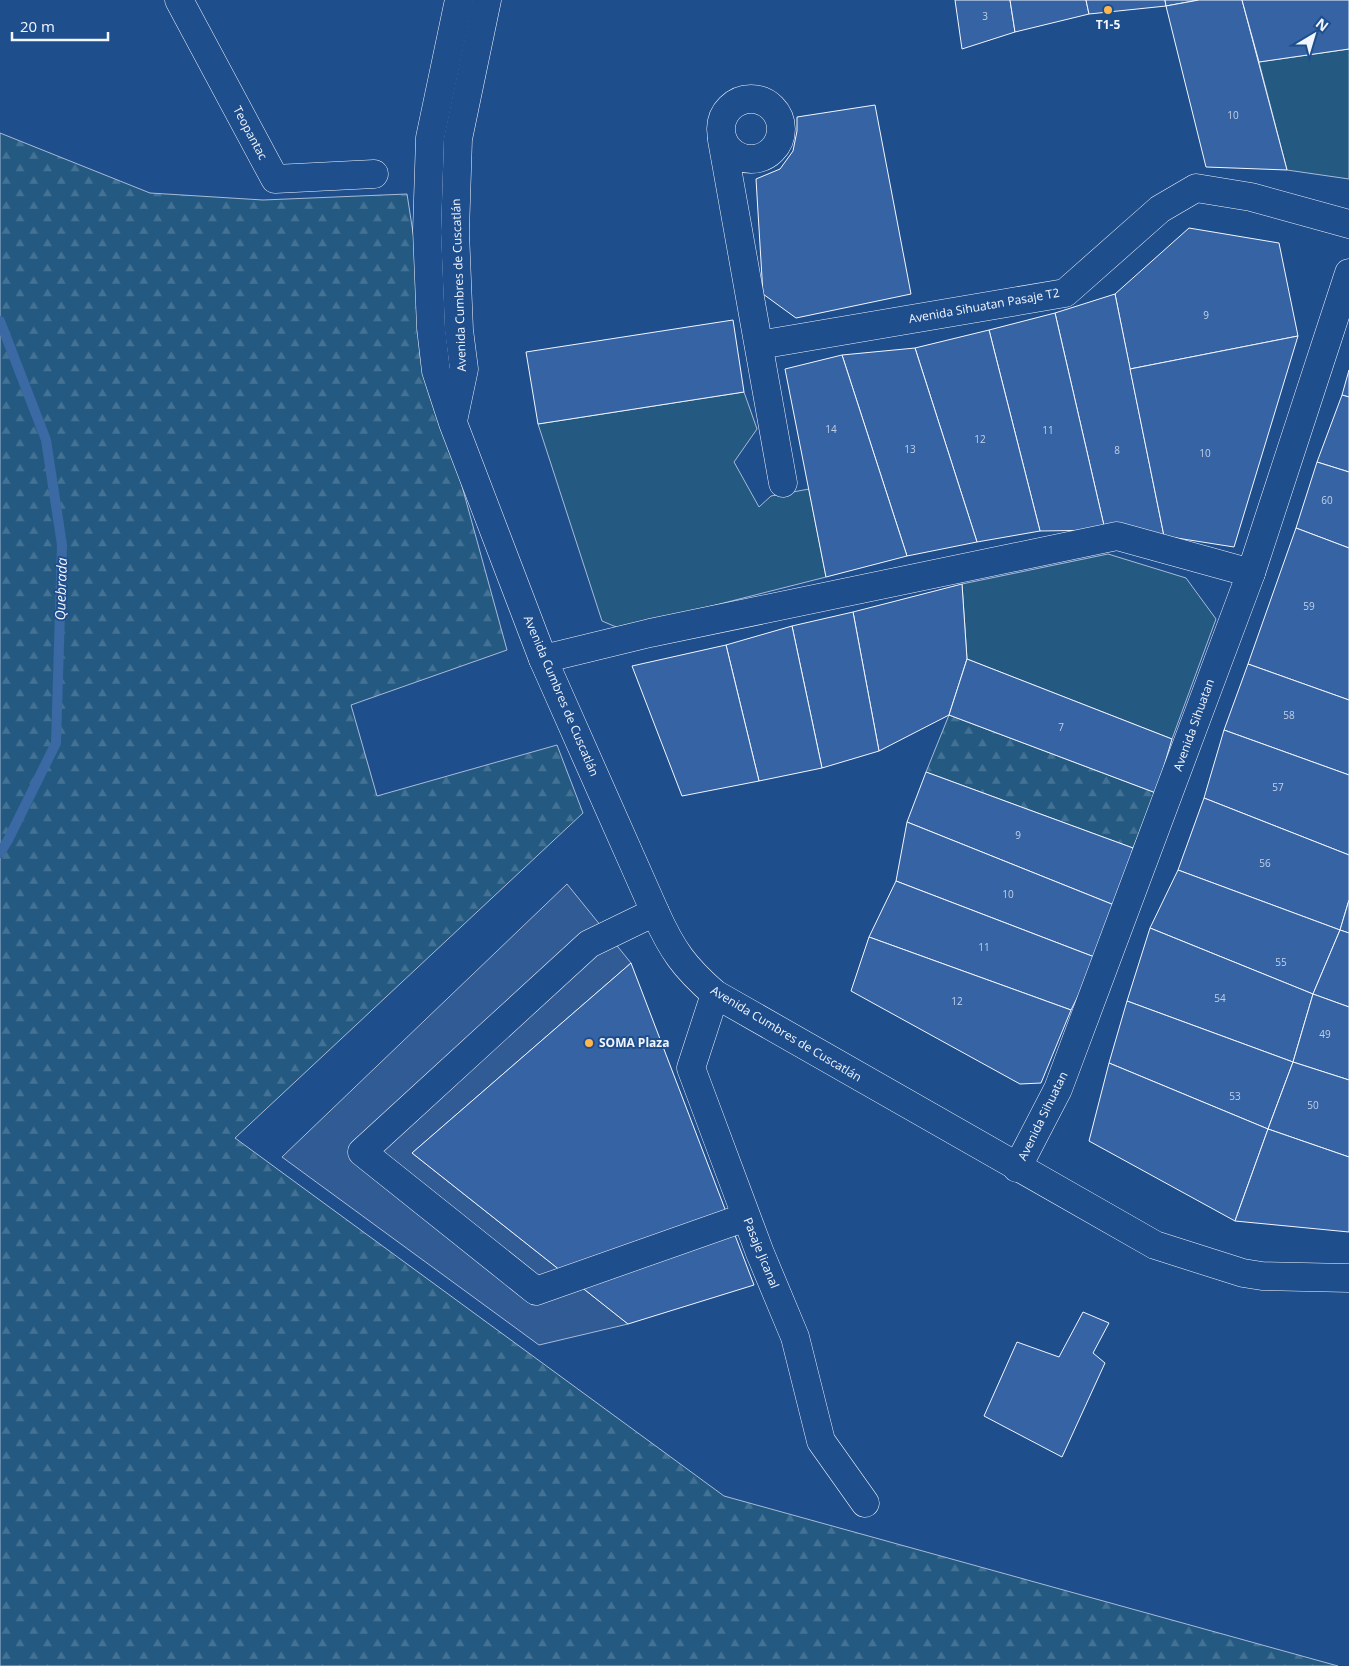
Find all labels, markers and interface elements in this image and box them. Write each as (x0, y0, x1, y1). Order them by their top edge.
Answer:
marker: T1-5 (1102, 4, 1114, 16)
house number: 3 (982, 9, 988, 23)
scale bar (12, 10, 109, 42)
north arrow (1289, 10, 1339, 60)
text: N (1312, 13, 1333, 35)
text: 20 m (20, 16, 55, 36)
place label: T1-5 (1096, 16, 1120, 33)
street label: Teopantac (229, 103, 272, 163)
house number: 10 (1227, 108, 1239, 122)
street label: Avenida Cumbres de Cuscatlán (447, 198, 470, 372)
street label: Avenida Sihuatan Pasaje T2 (907, 284, 1061, 327)
house number: 9 (1203, 308, 1209, 322)
house number: 14 (825, 422, 837, 436)
house number: 11 (1042, 423, 1054, 437)
house number: 12 (974, 432, 986, 446)
house number: 13 (904, 442, 916, 456)
house number: 8 (1114, 443, 1120, 457)
house number: 10 (1199, 446, 1211, 460)
house number: 60 (1321, 493, 1333, 507)
water label: Quebrada (50, 557, 71, 621)
house number: 59 (1303, 599, 1315, 613)
street label: Avenida Cumbres de Cuscatlán (520, 613, 603, 779)
street label: Avenida Sihuatan (1169, 676, 1218, 773)
house number: 58 (1283, 708, 1295, 722)
house number: 7 (1058, 720, 1064, 734)
house number: 57 (1272, 780, 1284, 794)
house number: 9 (1015, 828, 1021, 842)
house number: 56 (1259, 856, 1271, 870)
house number: 10 (1002, 887, 1014, 901)
house number: 11 (978, 940, 990, 954)
house number: 55 (1275, 955, 1287, 969)
street label: Avenida Cumbres de Cuscatlán (708, 982, 865, 1085)
house number: 54 (1214, 991, 1226, 1005)
house number: 12 (951, 994, 963, 1008)
house number: 49 (1319, 1027, 1331, 1041)
place label: SOMA Plaza (599, 1034, 669, 1051)
marker: SOMA Plaza (583, 1037, 595, 1049)
street label: Avenida Sihuatan (1014, 1068, 1071, 1163)
house number: 53 (1229, 1089, 1241, 1103)
house number: 50 (1307, 1098, 1319, 1112)
street label: Pasaje Jicanal (740, 1215, 783, 1291)

